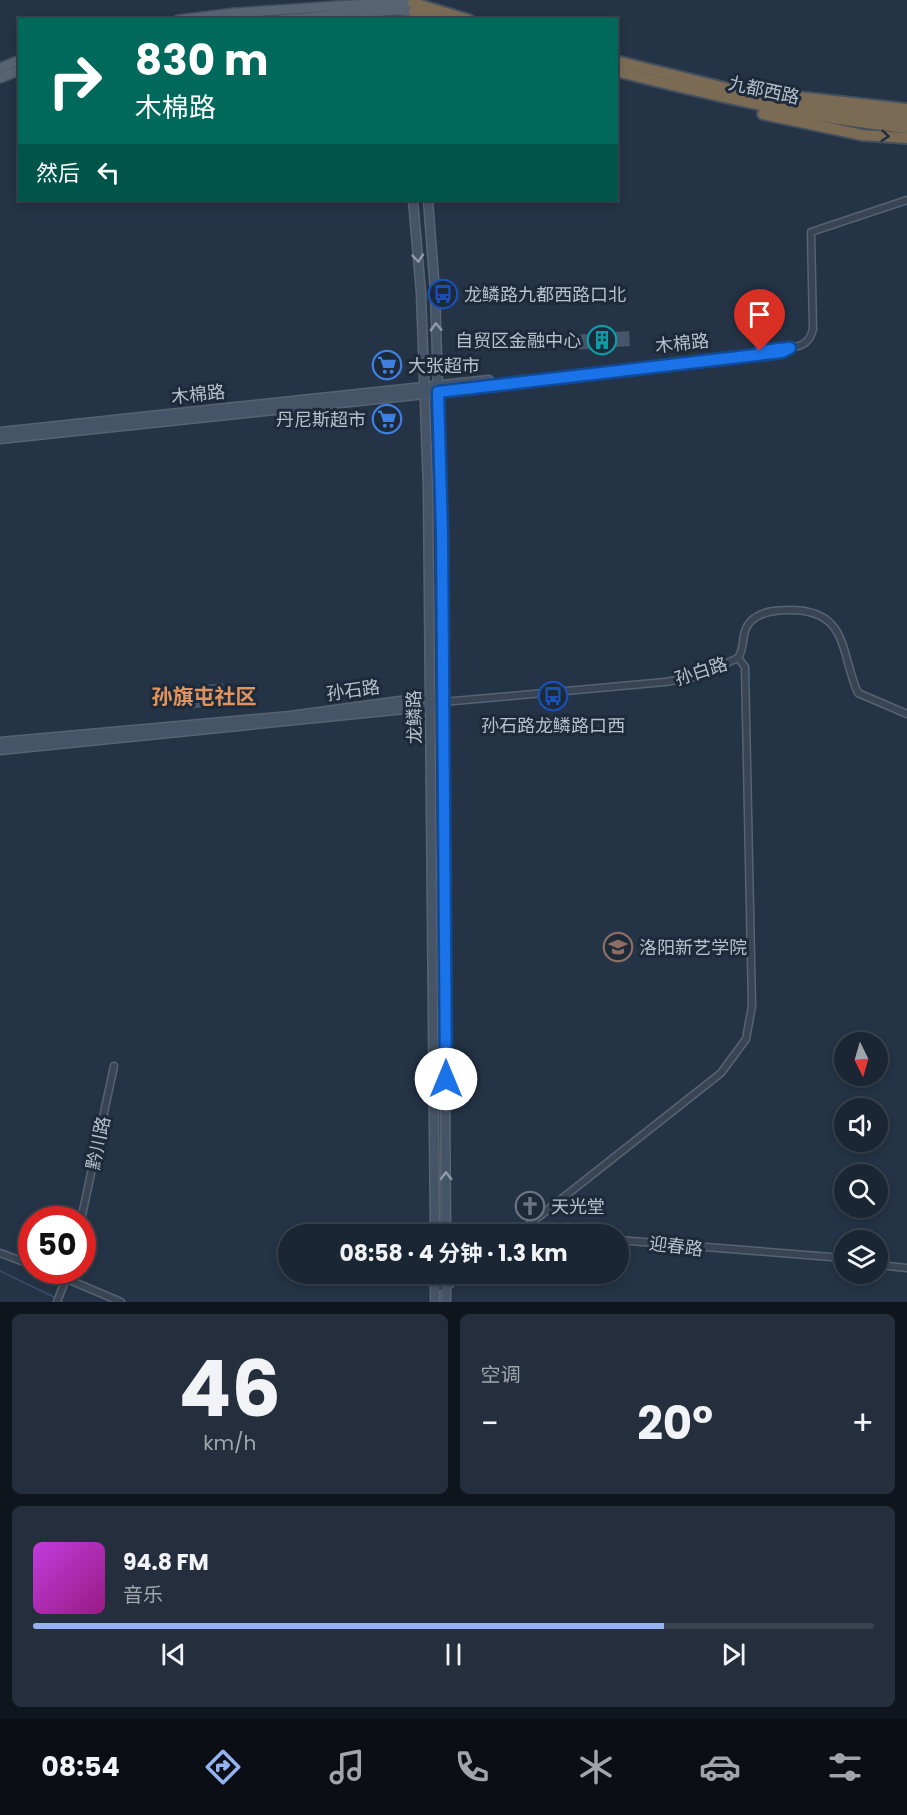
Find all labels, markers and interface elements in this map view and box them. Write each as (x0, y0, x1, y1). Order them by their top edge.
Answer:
text: 830 m (135, 31, 268, 90)
icon: right (36, 42, 114, 120)
street label: 九都西路 (726, 70, 802, 110)
text: 木棉路 (135, 89, 216, 126)
one-way arrow (880, 130, 889, 143)
icon: left (92, 156, 125, 189)
text: 然后 (36, 158, 80, 189)
one-way arrow (411, 253, 424, 262)
bus stop icon: 龙鳞路九都西路口北 (427, 278, 459, 310)
place label: 龙鳞路九都西路口北 (464, 282, 626, 307)
pin (734, 289, 785, 351)
icon: arrive (743, 298, 776, 331)
one-way arrow (430, 322, 442, 331)
building icon: 自贸区金融中心 (586, 324, 618, 356)
place label: 自贸区金融中心 (455, 328, 581, 353)
street label: 木棉路 (654, 328, 710, 358)
supermarket icon: 大张超市 (371, 349, 403, 381)
place label: 大张超市 (408, 353, 480, 378)
street label: 木棉路 (170, 379, 226, 409)
supermarket icon: 丹尼斯超市 (371, 403, 403, 435)
place label: 丹尼斯超市 (276, 407, 366, 432)
street label: 孙白路 (671, 651, 731, 691)
street label: 孙石路 (325, 674, 381, 706)
bus stop icon: 孙石路龙鳞路口西 (537, 680, 569, 712)
district label: 孙旗屯社区 (152, 682, 257, 711)
street label: 龙鳞路 (401, 690, 427, 744)
place label: 孙石路龙鳞路口西 (481, 713, 625, 738)
school or university icon: 洛阳新艺学院 (602, 931, 634, 963)
place label: 洛阳新艺学院 (639, 935, 747, 960)
north arrow (834, 1032, 888, 1086)
map controls (834, 1032, 888, 1284)
position arrow (414, 1047, 478, 1111)
button: sound (834, 1098, 888, 1152)
street label: 黔川路 (80, 1114, 116, 1172)
button: search (834, 1164, 888, 1218)
one-way arrow (440, 1172, 452, 1181)
church icon: 天光堂 (514, 1190, 546, 1222)
place label: 天光堂 (551, 1194, 605, 1219)
speed limit sign: 50 (18, 1206, 96, 1284)
street label: 迎春路 (648, 1230, 704, 1262)
button: layers (834, 1230, 888, 1284)
text: 08:58 · 4 分钟 · 1.3 km (339, 1238, 568, 1269)
text: 46 (179, 1334, 281, 1443)
text: 空调 (481, 1361, 521, 1389)
text: 20° (637, 1392, 713, 1455)
text: − (481, 1400, 499, 1447)
text: + (851, 1400, 874, 1447)
text: km/h (203, 1429, 256, 1457)
text: 94.8 FM (123, 1547, 209, 1578)
text: 音乐 (123, 1581, 163, 1609)
icon: previous (157, 1638, 190, 1671)
icon: pause (437, 1638, 470, 1671)
icon: next (717, 1638, 750, 1671)
icon: directions (202, 1746, 244, 1788)
icon: music (326, 1746, 368, 1788)
icon: phone (451, 1746, 493, 1788)
icon: climate (575, 1746, 617, 1788)
icon: car (699, 1746, 741, 1788)
icon: filters (824, 1746, 866, 1788)
text: 08:54 (41, 1748, 120, 1785)

